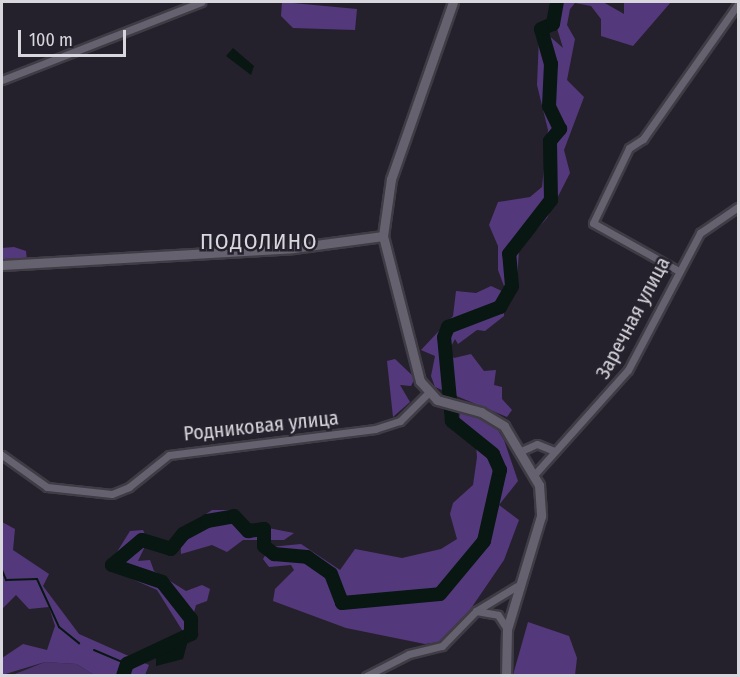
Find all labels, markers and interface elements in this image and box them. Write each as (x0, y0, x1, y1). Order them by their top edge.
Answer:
scale bar (21, 18, 129, 56)
text: 100 m (29, 29, 73, 51)
district label: ПОДОЛИНО (200, 229, 318, 255)
street label: Заречная улица (591, 253, 675, 383)
street label: Родниковая улица (182, 406, 340, 446)

